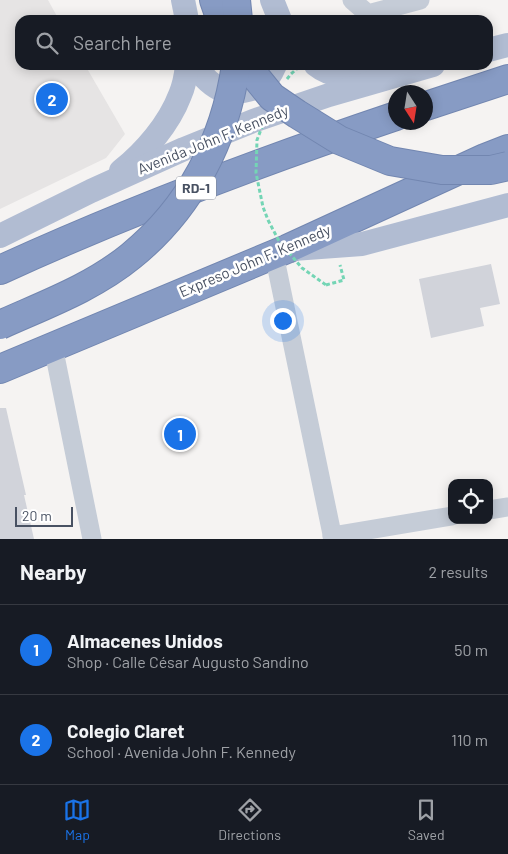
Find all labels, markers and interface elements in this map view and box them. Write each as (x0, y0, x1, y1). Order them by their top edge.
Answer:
search box (15, 15, 493, 70)
icon: search (33, 29, 61, 57)
text: Search here (73, 31, 172, 54)
pin: 2 (36, 80, 68, 118)
north arrow (388, 85, 433, 130)
street label: Avenida John F. Kennedy (135, 101, 291, 178)
road number: RD-1 (176, 177, 216, 200)
street label: Expreso John F. Kennedy (176, 220, 333, 300)
your location (270, 308, 296, 334)
pin: 1 (164, 415, 196, 453)
map controls (448, 479, 493, 524)
button: locate (448, 479, 493, 524)
scale bar (15, 504, 72, 527)
text: 20 m (22, 507, 52, 524)
text: Nearby (20, 559, 86, 584)
text: 2 results (429, 562, 488, 581)
text: Almacenes Unidos (67, 629, 223, 652)
text: 1 (33, 640, 39, 659)
text: 50 m (454, 640, 488, 659)
text: Shop · Calle César Augusto Sandino (67, 652, 309, 671)
text: Colegio Claret (67, 719, 185, 742)
text: 2 (32, 730, 40, 749)
text: 110 m (451, 730, 488, 749)
text: School · Avenida John F. Kennedy (67, 742, 296, 761)
tab: Map (63, 796, 91, 843)
tab: Directions (218, 796, 281, 843)
tab: Saved (408, 796, 445, 843)

